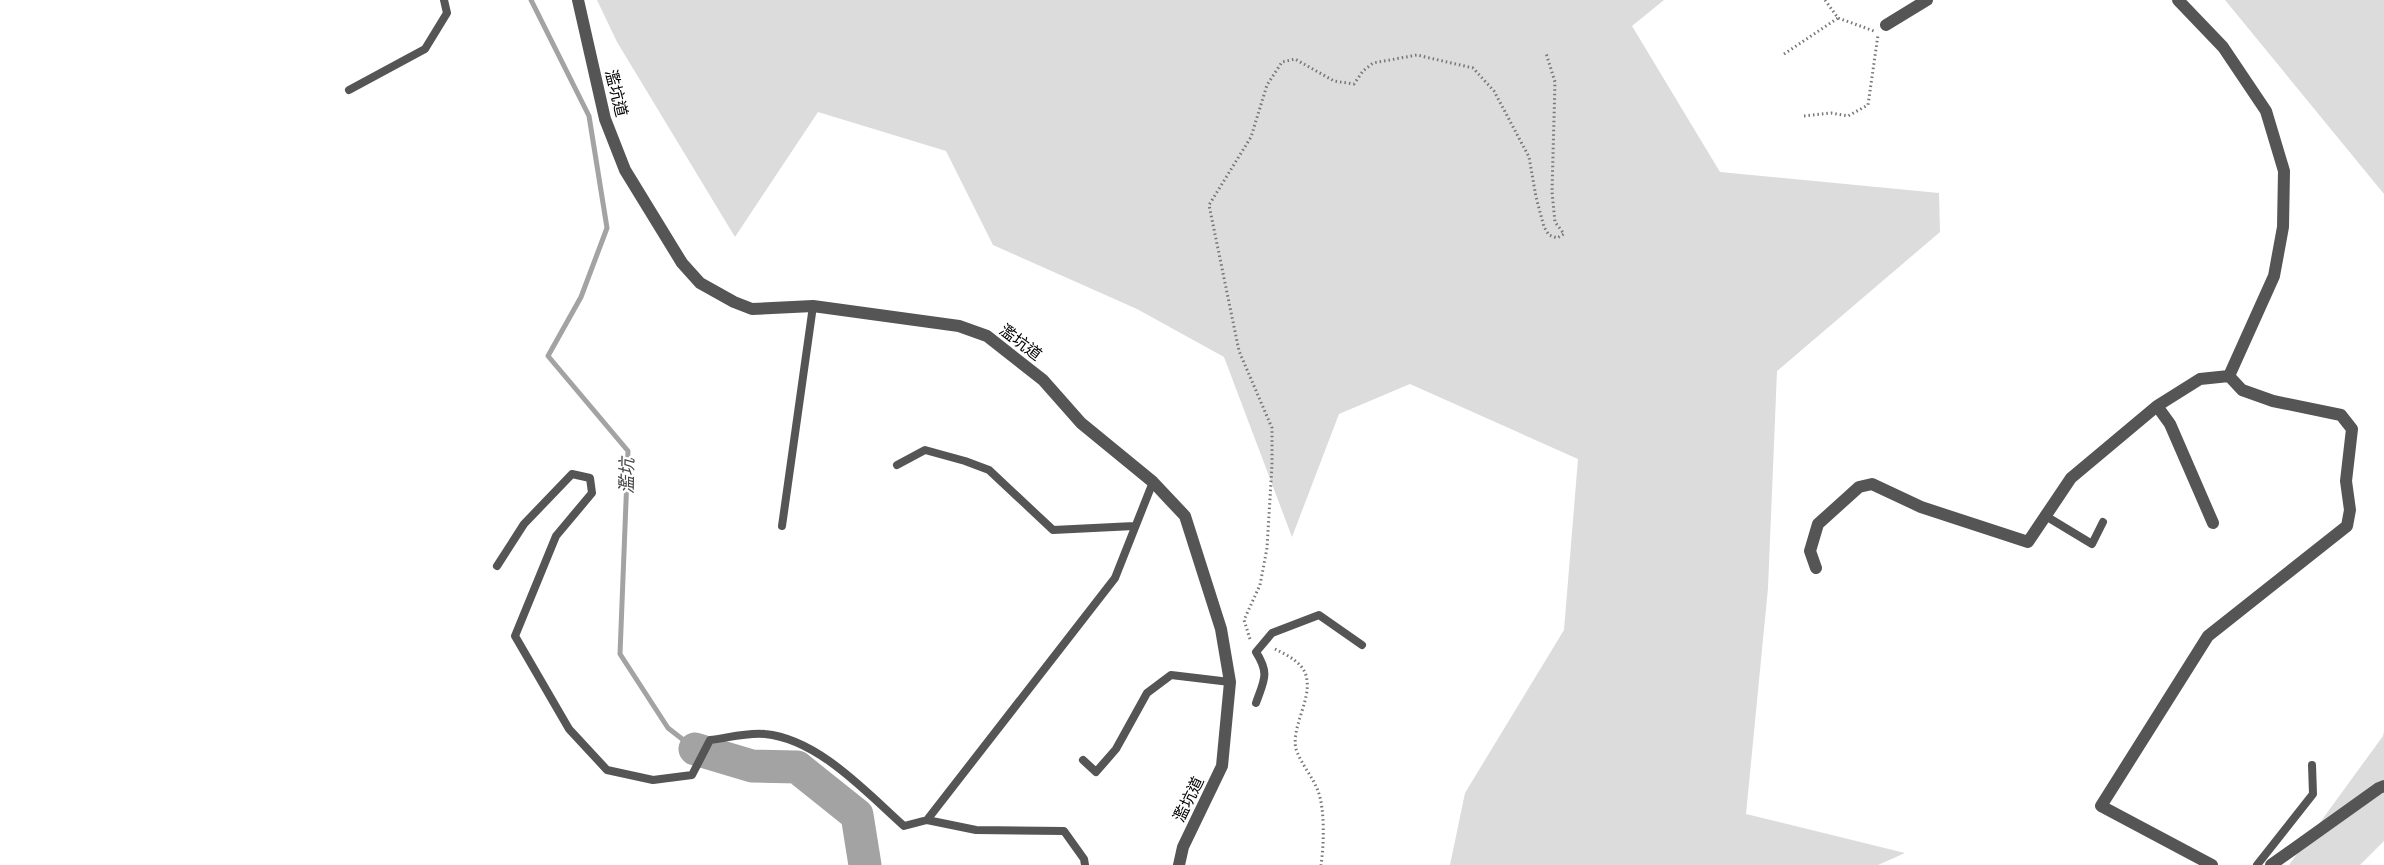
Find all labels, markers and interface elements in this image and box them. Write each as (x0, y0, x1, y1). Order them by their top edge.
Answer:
street label: 濫坑道 (601, 67, 633, 119)
street label: 濫坑道 (996, 320, 1046, 364)
water label: 濫坑 (615, 455, 637, 494)
street label: 濫坑道 (1168, 773, 1208, 825)

